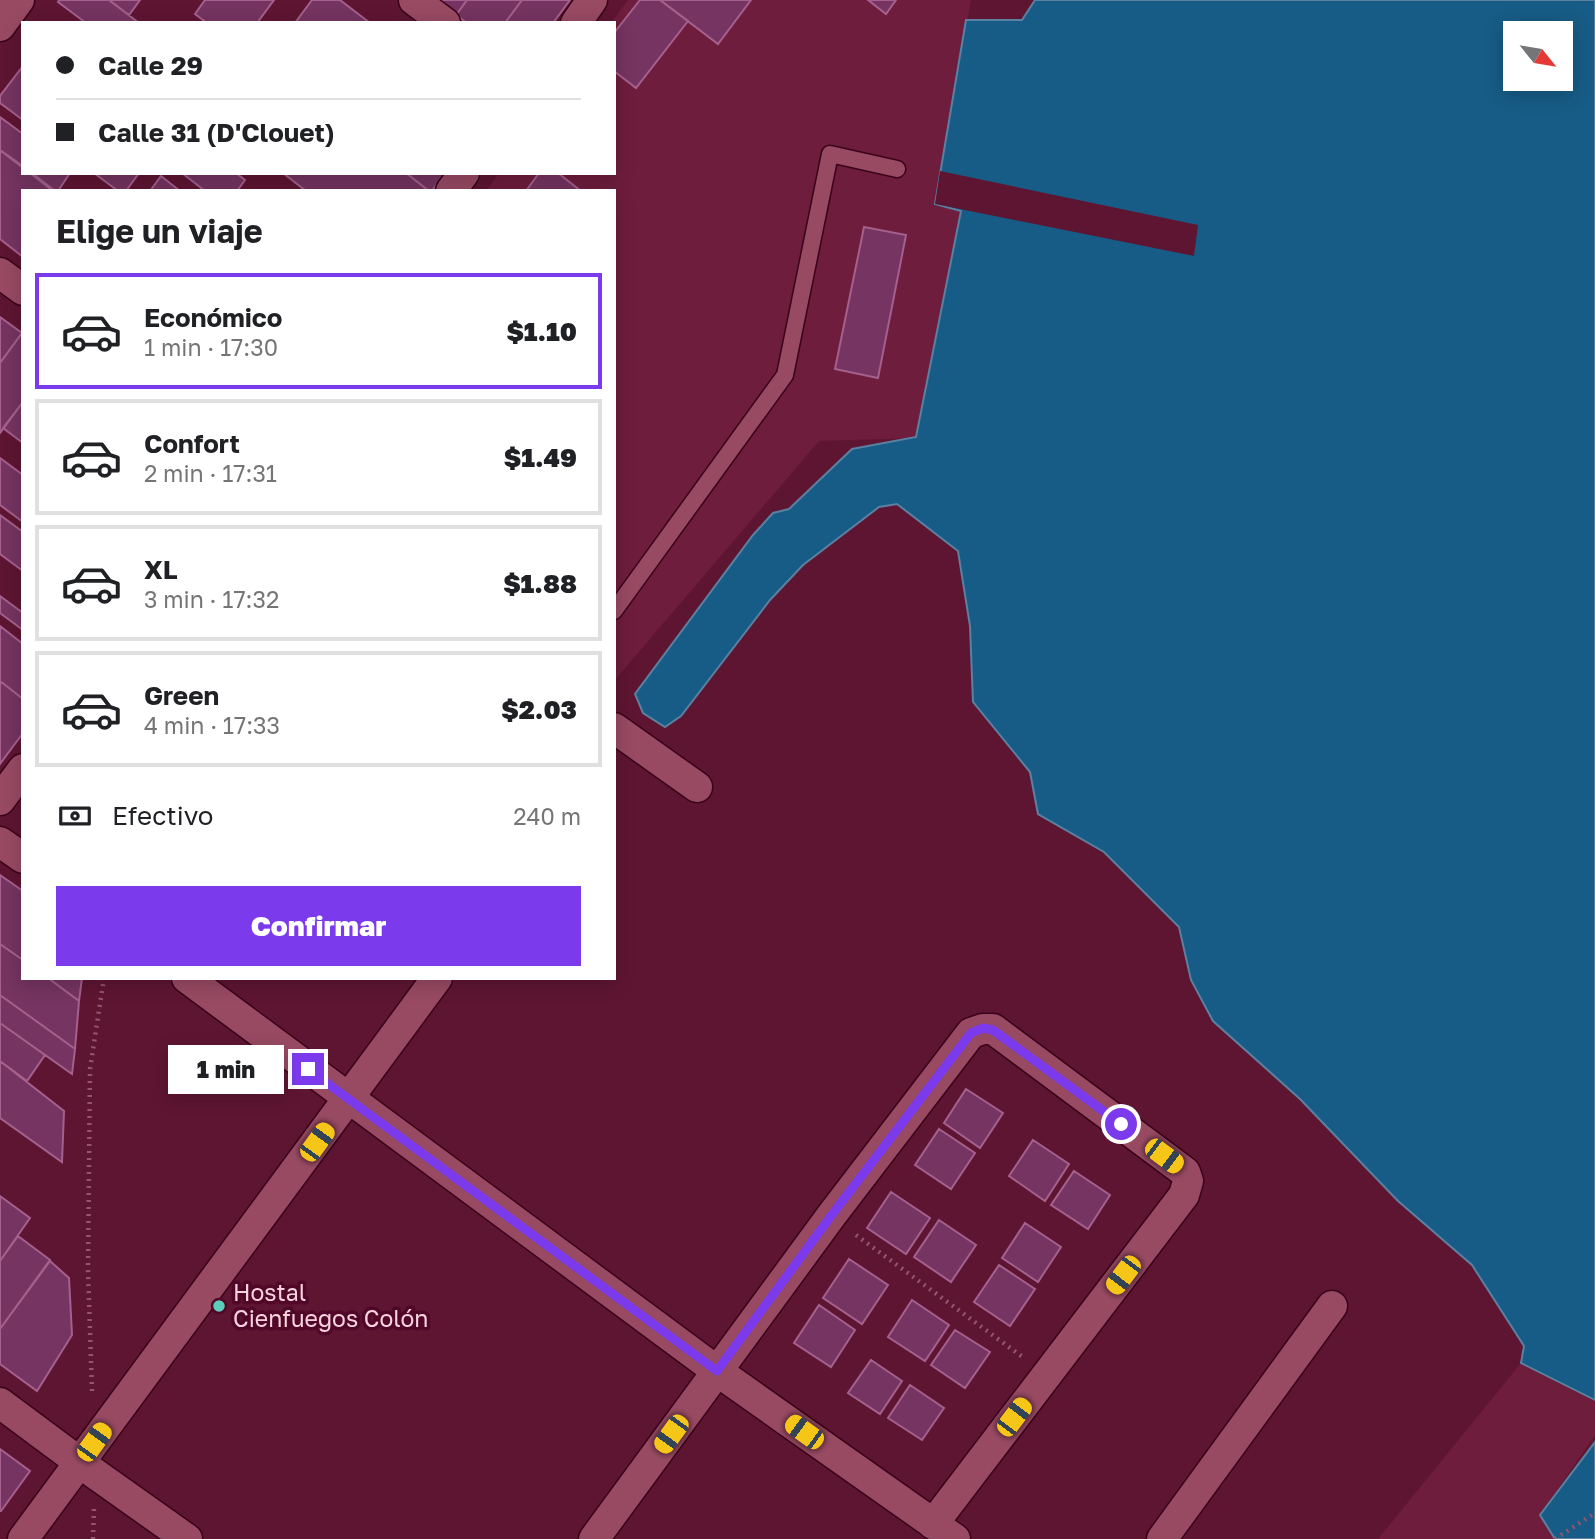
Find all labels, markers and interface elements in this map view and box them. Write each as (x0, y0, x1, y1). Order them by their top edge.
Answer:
north arrow (1503, 21, 1573, 91)
map controls (1503, 21, 1573, 91)
text: Calle 29 (98, 50, 203, 81)
text: Calle 31 (D'Clouet) (98, 117, 335, 148)
text: Elige un viaje (56, 212, 263, 250)
icon: car (60, 300, 123, 363)
text: Económico (144, 302, 282, 333)
text: $1.10 (506, 316, 577, 347)
text: 1 min · 17:30 (144, 333, 278, 361)
icon: car (60, 426, 123, 489)
text: Confort (144, 428, 240, 459)
text: $1.49 (504, 442, 577, 473)
text: 2 min · 17:31 (144, 459, 277, 487)
icon: car (60, 552, 123, 615)
text: XL (144, 554, 178, 585)
text: $1.88 (503, 568, 577, 599)
text: 3 min · 17:32 (144, 585, 279, 613)
icon: car (60, 678, 123, 741)
text: Green (144, 680, 219, 711)
text: $2.03 (501, 694, 577, 725)
text: 4 min · 17:33 (144, 711, 280, 739)
icon: cash (56, 797, 94, 835)
text: Efectivo (112, 800, 213, 831)
text: 240 m (513, 802, 581, 830)
button: Confirmar (56, 886, 581, 966)
callout: 1 min (168, 1044, 284, 1094)
route end (292, 1053, 324, 1085)
text: 1 min (197, 1055, 255, 1083)
route start (1105, 1108, 1137, 1140)
car (297, 1119, 338, 1165)
car (1141, 1135, 1188, 1177)
car (1102, 1252, 1145, 1298)
place label: Hostal Cienfuegos Colón (233, 1278, 428, 1332)
marker: Hostal Cienfuegos Colón (211, 1298, 227, 1314)
car (993, 1394, 1036, 1440)
car (651, 1411, 692, 1457)
car (781, 1411, 828, 1453)
car (74, 1419, 115, 1465)

